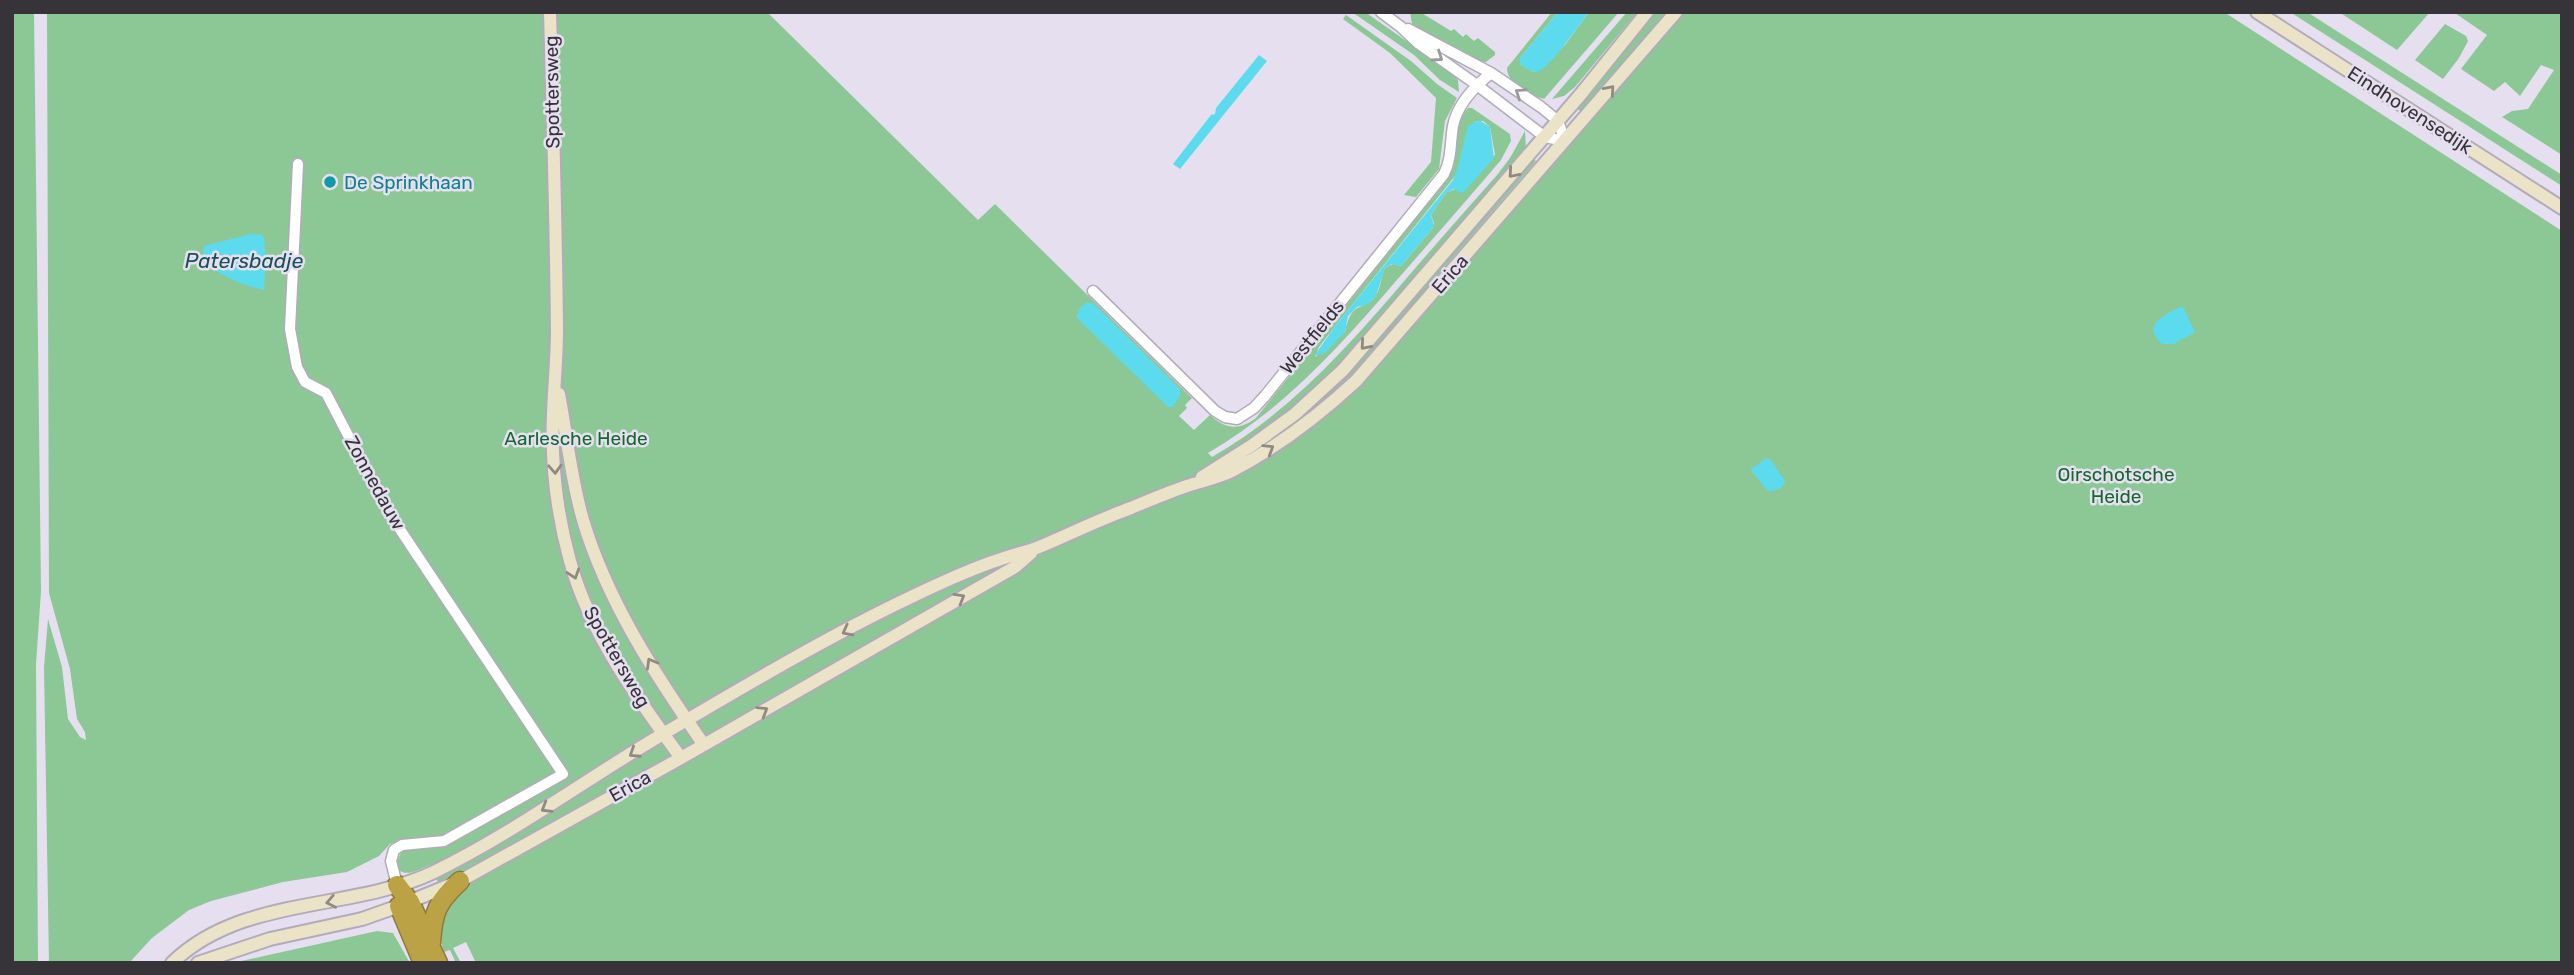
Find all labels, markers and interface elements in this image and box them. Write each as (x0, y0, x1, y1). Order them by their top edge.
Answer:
street label: Spottersweg (540, 35, 564, 149)
one-way arrow (1430, 49, 1443, 61)
street label: Eindhovensedijk (2343, 61, 2477, 159)
one-way arrow (1602, 85, 1614, 98)
one-way arrow (1515, 89, 1528, 101)
one-way arrow (1509, 165, 1521, 178)
place label: De Sprinkhaan (344, 171, 473, 194)
marker: De Sprinkhaan (322, 174, 338, 190)
water label: Patersbadje (185, 248, 304, 273)
street label: Erica (1427, 250, 1473, 298)
street label: Westfields (1275, 295, 1349, 379)
one-way arrow (1361, 337, 1373, 350)
park label: Aarlesche Heide (504, 427, 648, 450)
street label: Zonnedauw (340, 432, 410, 534)
one-way arrow (1262, 445, 1275, 458)
park label: Oirschotsche Heide (2057, 463, 2175, 508)
one-way arrow (547, 464, 562, 475)
one-way arrow (566, 567, 580, 579)
one-way arrow (953, 593, 965, 606)
street label: Spottersweg (579, 602, 655, 712)
one-way arrow (842, 622, 854, 636)
one-way arrow (646, 658, 659, 671)
one-way arrow (755, 706, 768, 719)
one-way arrow (629, 745, 642, 757)
street label: Erica (605, 765, 655, 807)
one-way arrow (540, 799, 553, 812)
one-way arrow (325, 893, 337, 908)

